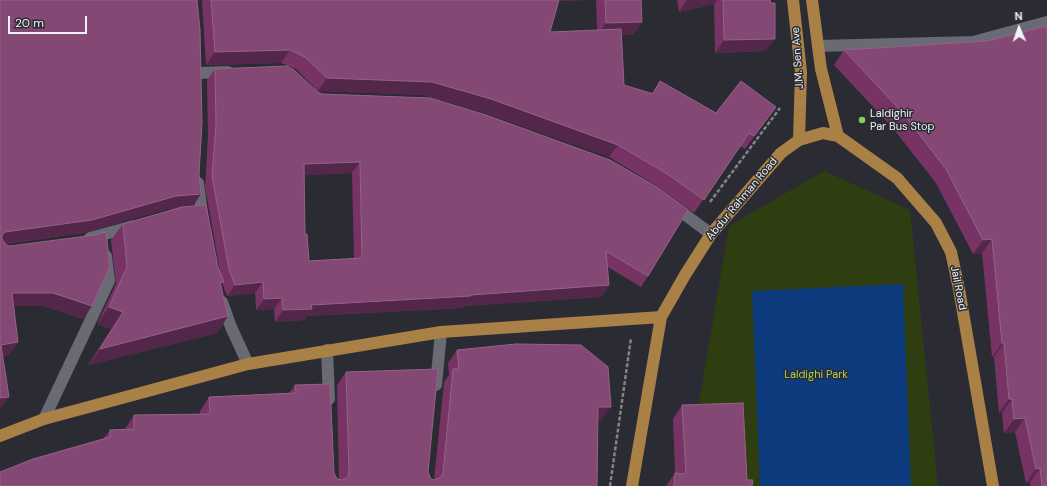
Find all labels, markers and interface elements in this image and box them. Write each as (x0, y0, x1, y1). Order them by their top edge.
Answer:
scale bar (10, 8, 89, 34)
north arrow (999, 8, 1039, 48)
text: N (1014, 9, 1023, 23)
text: 20 m (15, 15, 44, 31)
street label: J.M. Sen Ave (789, 27, 807, 89)
place label: Laldighir Par Bus Stop (870, 107, 934, 133)
marker: Laldighir Par Bus Stop (857, 115, 867, 125)
street label: Abdur Rahman Road (704, 155, 780, 243)
street label: Jail Road (947, 265, 969, 311)
park label: Laldighi Park (784, 368, 848, 382)

